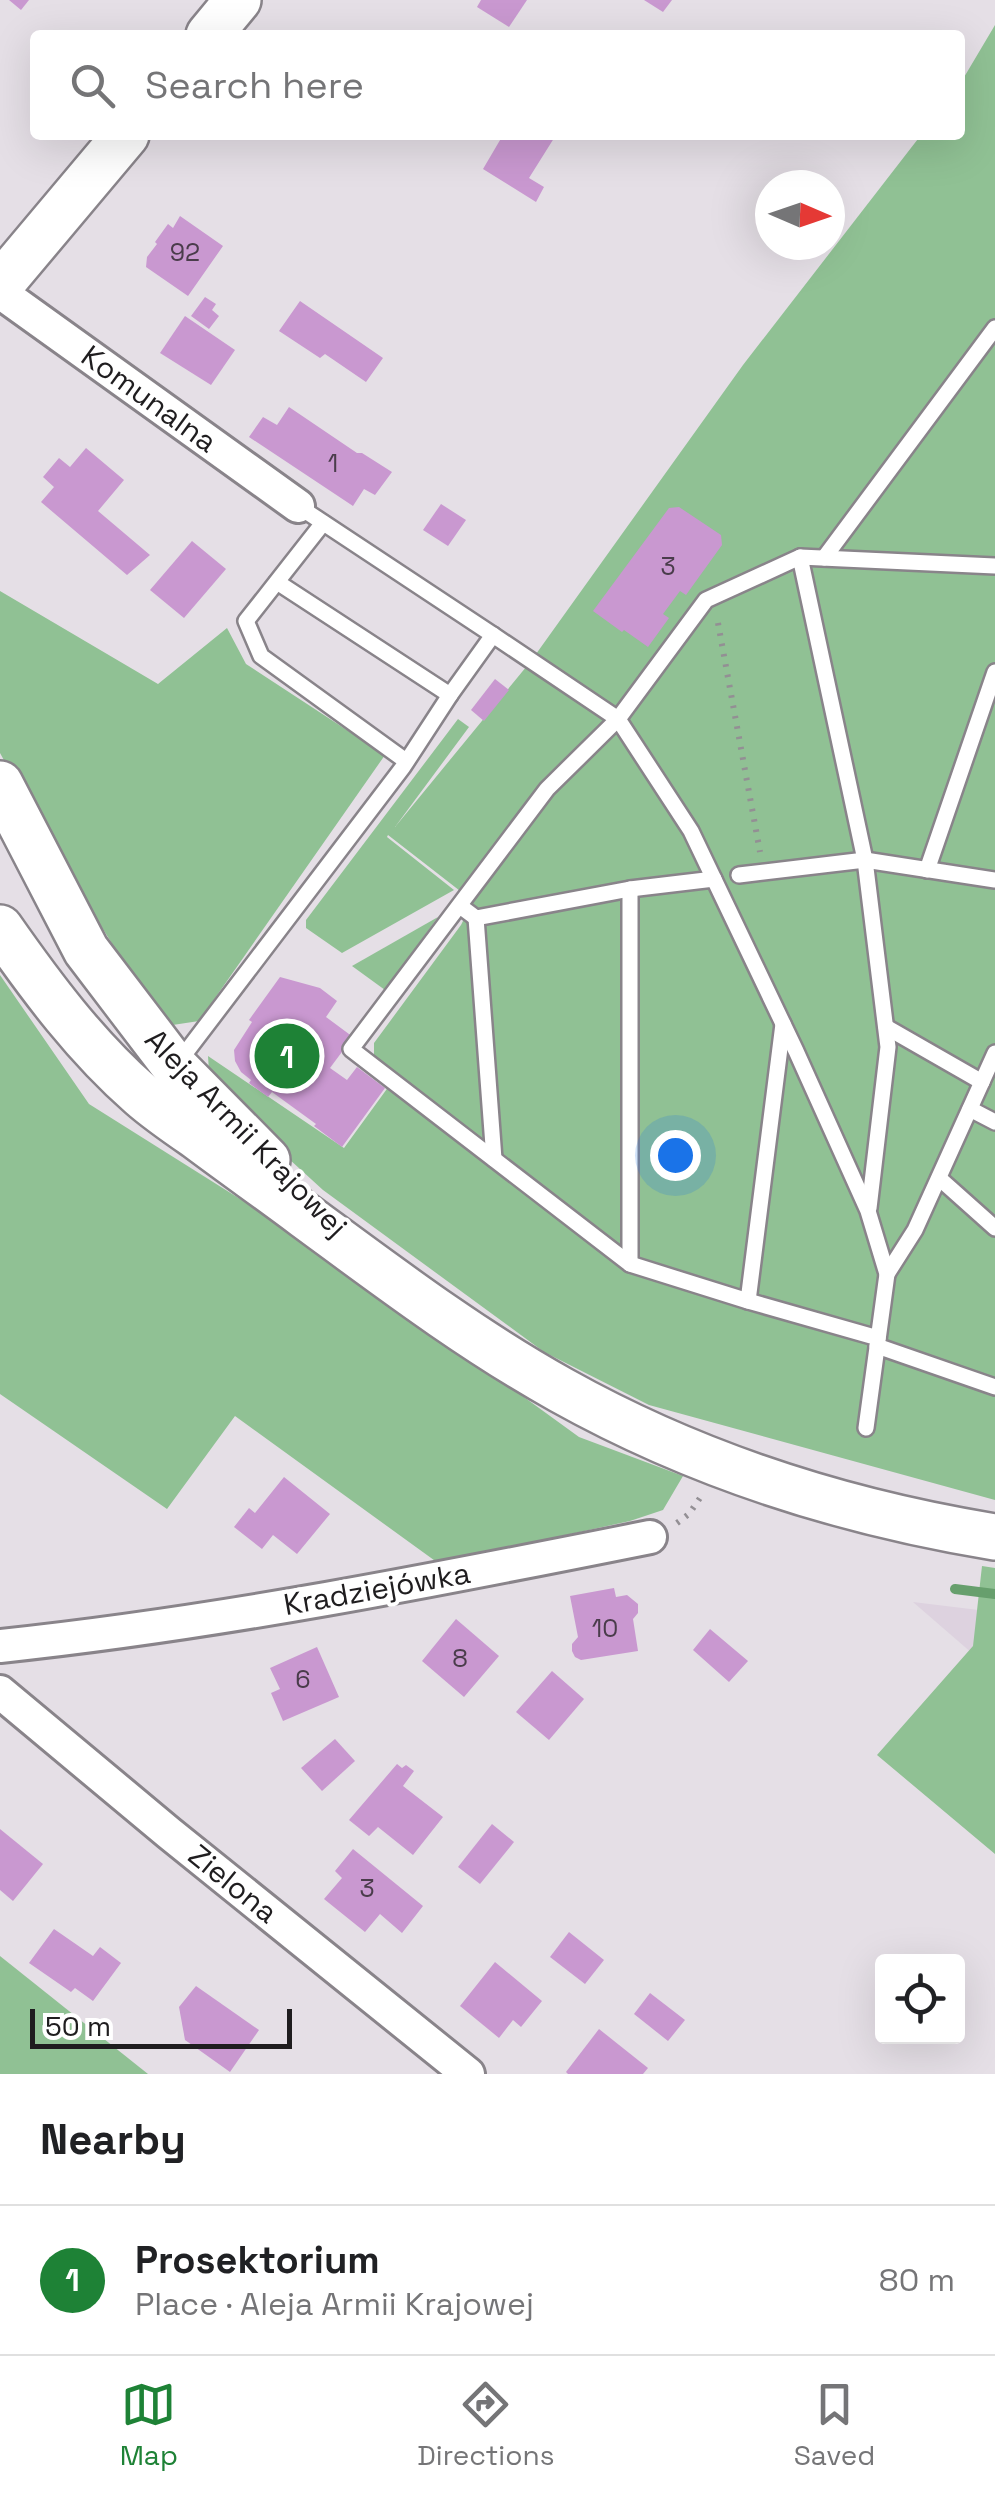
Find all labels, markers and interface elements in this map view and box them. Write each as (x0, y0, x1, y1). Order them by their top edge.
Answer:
search box (30, 30, 965, 140)
icon: search (65, 58, 120, 113)
text: Search here (145, 61, 364, 109)
north arrow (755, 170, 845, 260)
house number: 92 (170, 236, 200, 268)
street label: Komunalna (74, 336, 225, 461)
house number: 1 (328, 447, 338, 479)
house number: 3 (660, 550, 676, 582)
pin: 1 (254, 1018, 320, 1094)
street label: Aleja Armii Krajowej (137, 1020, 356, 1245)
your location (650, 1130, 701, 1181)
street label: Kradziejówka (281, 1553, 473, 1624)
house number: 10 (592, 1612, 618, 1644)
house number: 8 (452, 1642, 468, 1674)
house number: 6 (295, 1663, 311, 1695)
street label: Zielona (181, 1836, 286, 1931)
house number: 3 (359, 1872, 375, 1904)
map controls (875, 1954, 965, 2044)
button: locate (875, 1954, 965, 2044)
scale bar (30, 2004, 292, 2048)
text: 50 m (45, 2008, 111, 2044)
text: Nearby (40, 2113, 186, 2166)
text: Prosektorium (135, 2236, 380, 2284)
text: 1 (65, 2260, 80, 2300)
text: 80 m (879, 2260, 955, 2300)
text: Place · Aleja Armii Krajowej (135, 2284, 534, 2324)
tab: Map (120, 2377, 178, 2473)
tab: Directions (417, 2377, 554, 2473)
tab: Saved (794, 2377, 875, 2473)

